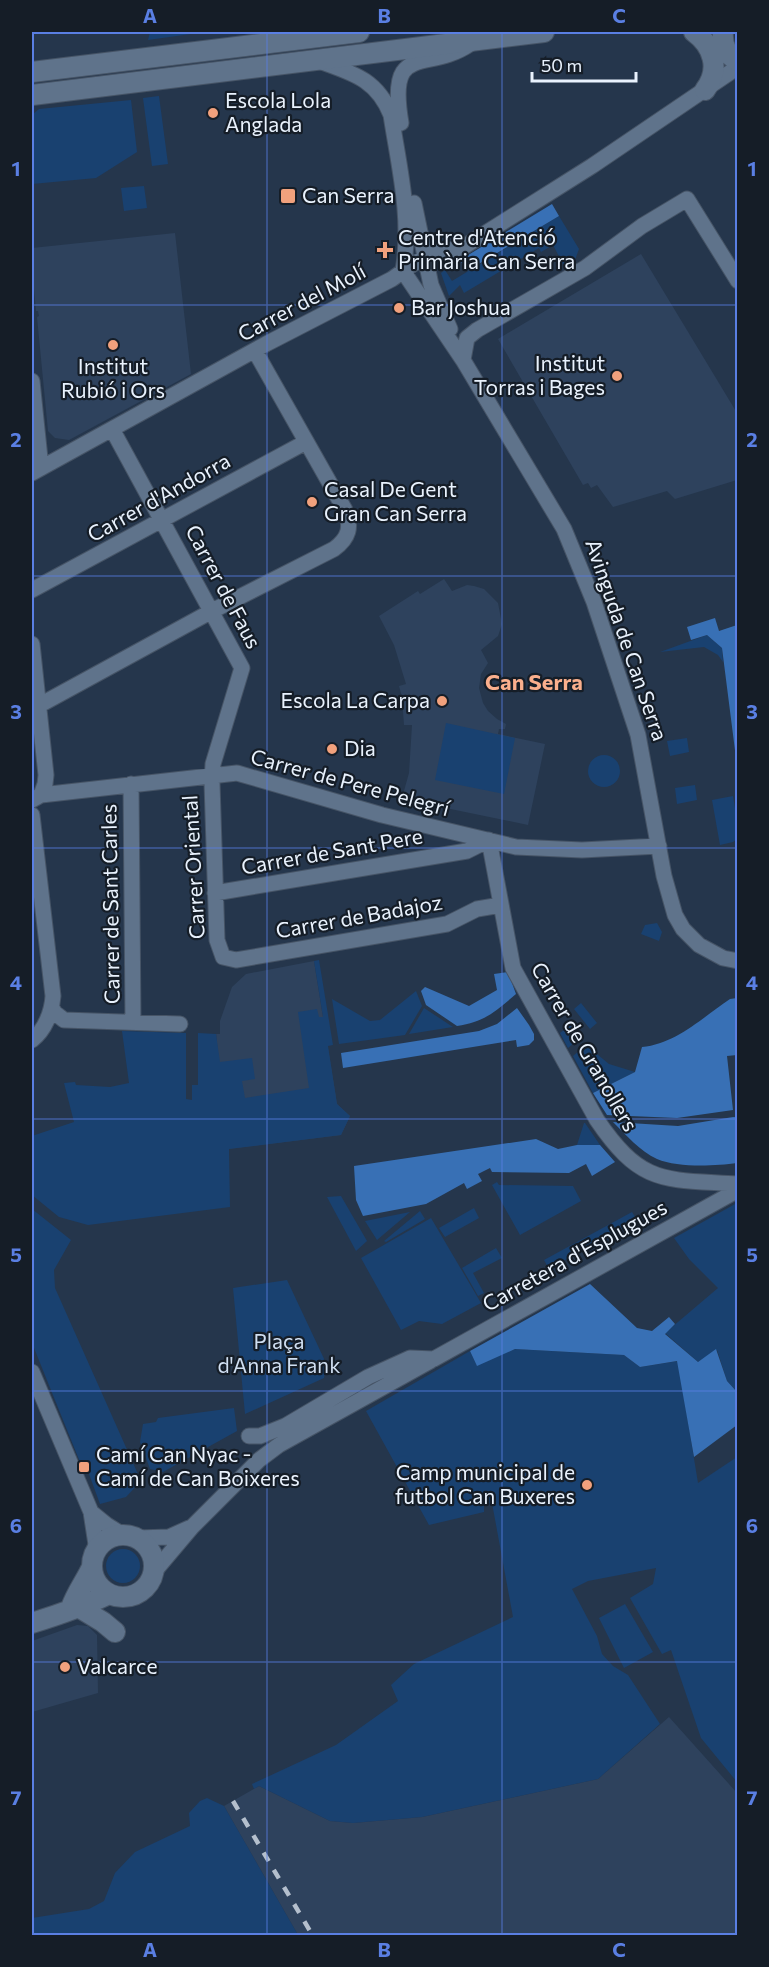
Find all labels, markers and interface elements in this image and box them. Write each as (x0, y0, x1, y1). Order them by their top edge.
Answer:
text: A (143, 3, 157, 27)
text: B (377, 3, 391, 27)
text: C (612, 3, 626, 27)
scale bar (532, 45, 636, 83)
text: 50 m (541, 54, 582, 76)
place label: Escola Lola Anglada (225, 87, 331, 136)
marker: Escola Lola Anglada (206, 106, 220, 120)
text: 1 (11, 156, 21, 180)
text: 1 (747, 156, 757, 180)
place label: Can Serra (302, 182, 394, 207)
marker: Can Serra (279, 187, 297, 205)
place label: Centre d'Atenció Primària Can Serra (398, 224, 575, 273)
marker: Centre d'Atenció Primària Can Serra (376, 241, 394, 259)
street label: Carrer del Molí (233, 257, 370, 346)
place label: Bar Joshua (411, 294, 511, 319)
marker: Bar Joshua (392, 301, 406, 315)
marker: Institut Rubió i Ors (106, 338, 120, 352)
place label: Institut Torras i Bages (474, 350, 605, 399)
place label: Institut Rubió i Ors (61, 353, 165, 402)
marker: Institut Torras i Bages (610, 369, 624, 383)
text: 2 (10, 427, 22, 451)
text: 2 (746, 427, 758, 451)
street label: Carrer d'Andorra (83, 447, 234, 546)
place label: Casal De Gent Gran Can Serra (324, 476, 467, 525)
marker: Casal De Gent Gran Can Serra (305, 495, 319, 509)
street label: Carrer de Faus (181, 520, 267, 652)
street label: Avinguda de Can Serra (581, 535, 674, 744)
district label: Can Serra (485, 668, 583, 695)
place label: Escola La Carpa (281, 687, 430, 712)
marker: Escola La Carpa (435, 694, 449, 708)
text: 3 (10, 699, 22, 723)
text: 3 (746, 699, 758, 723)
place label: Dia (344, 735, 376, 760)
marker: Dia (325, 742, 339, 756)
street label: Carrer de Pere Pelegrí (248, 743, 453, 820)
street label: Carrer Oriental (176, 794, 209, 940)
street label: Carrer de Sant Carles (95, 804, 124, 1004)
street label: Carrer de Sant Pere (239, 822, 424, 879)
street label: Carrer de Badajoz (274, 889, 444, 942)
street label: Carrer de Granollers (527, 957, 644, 1135)
text: 4 (10, 970, 22, 994)
text: 4 (746, 970, 758, 994)
street label: Carretera d'Esplugues (478, 1194, 671, 1316)
text: 5 (10, 1242, 22, 1266)
text: 5 (746, 1242, 758, 1266)
park label: Plaça d'Anna Frank (217, 1328, 341, 1377)
place label: Camí Can Nyac - Camí de Can Boixeres (96, 1441, 300, 1490)
place label: Camp municipal de futbol Can Buxeres (395, 1459, 575, 1508)
marker: Camí Can Nyac - Camí de Can Boixeres (77, 1460, 91, 1474)
marker: Camp municipal de futbol Can Buxeres (580, 1478, 594, 1492)
text: 6 (10, 1513, 22, 1537)
text: 6 (746, 1513, 758, 1537)
place label: Valcarce (77, 1653, 157, 1678)
marker: Valcarce (58, 1660, 72, 1674)
text: 7 (11, 1785, 22, 1809)
text: 7 (747, 1785, 758, 1809)
text: A (143, 1937, 157, 1961)
text: B (377, 1937, 391, 1961)
text: C (612, 1937, 626, 1961)

